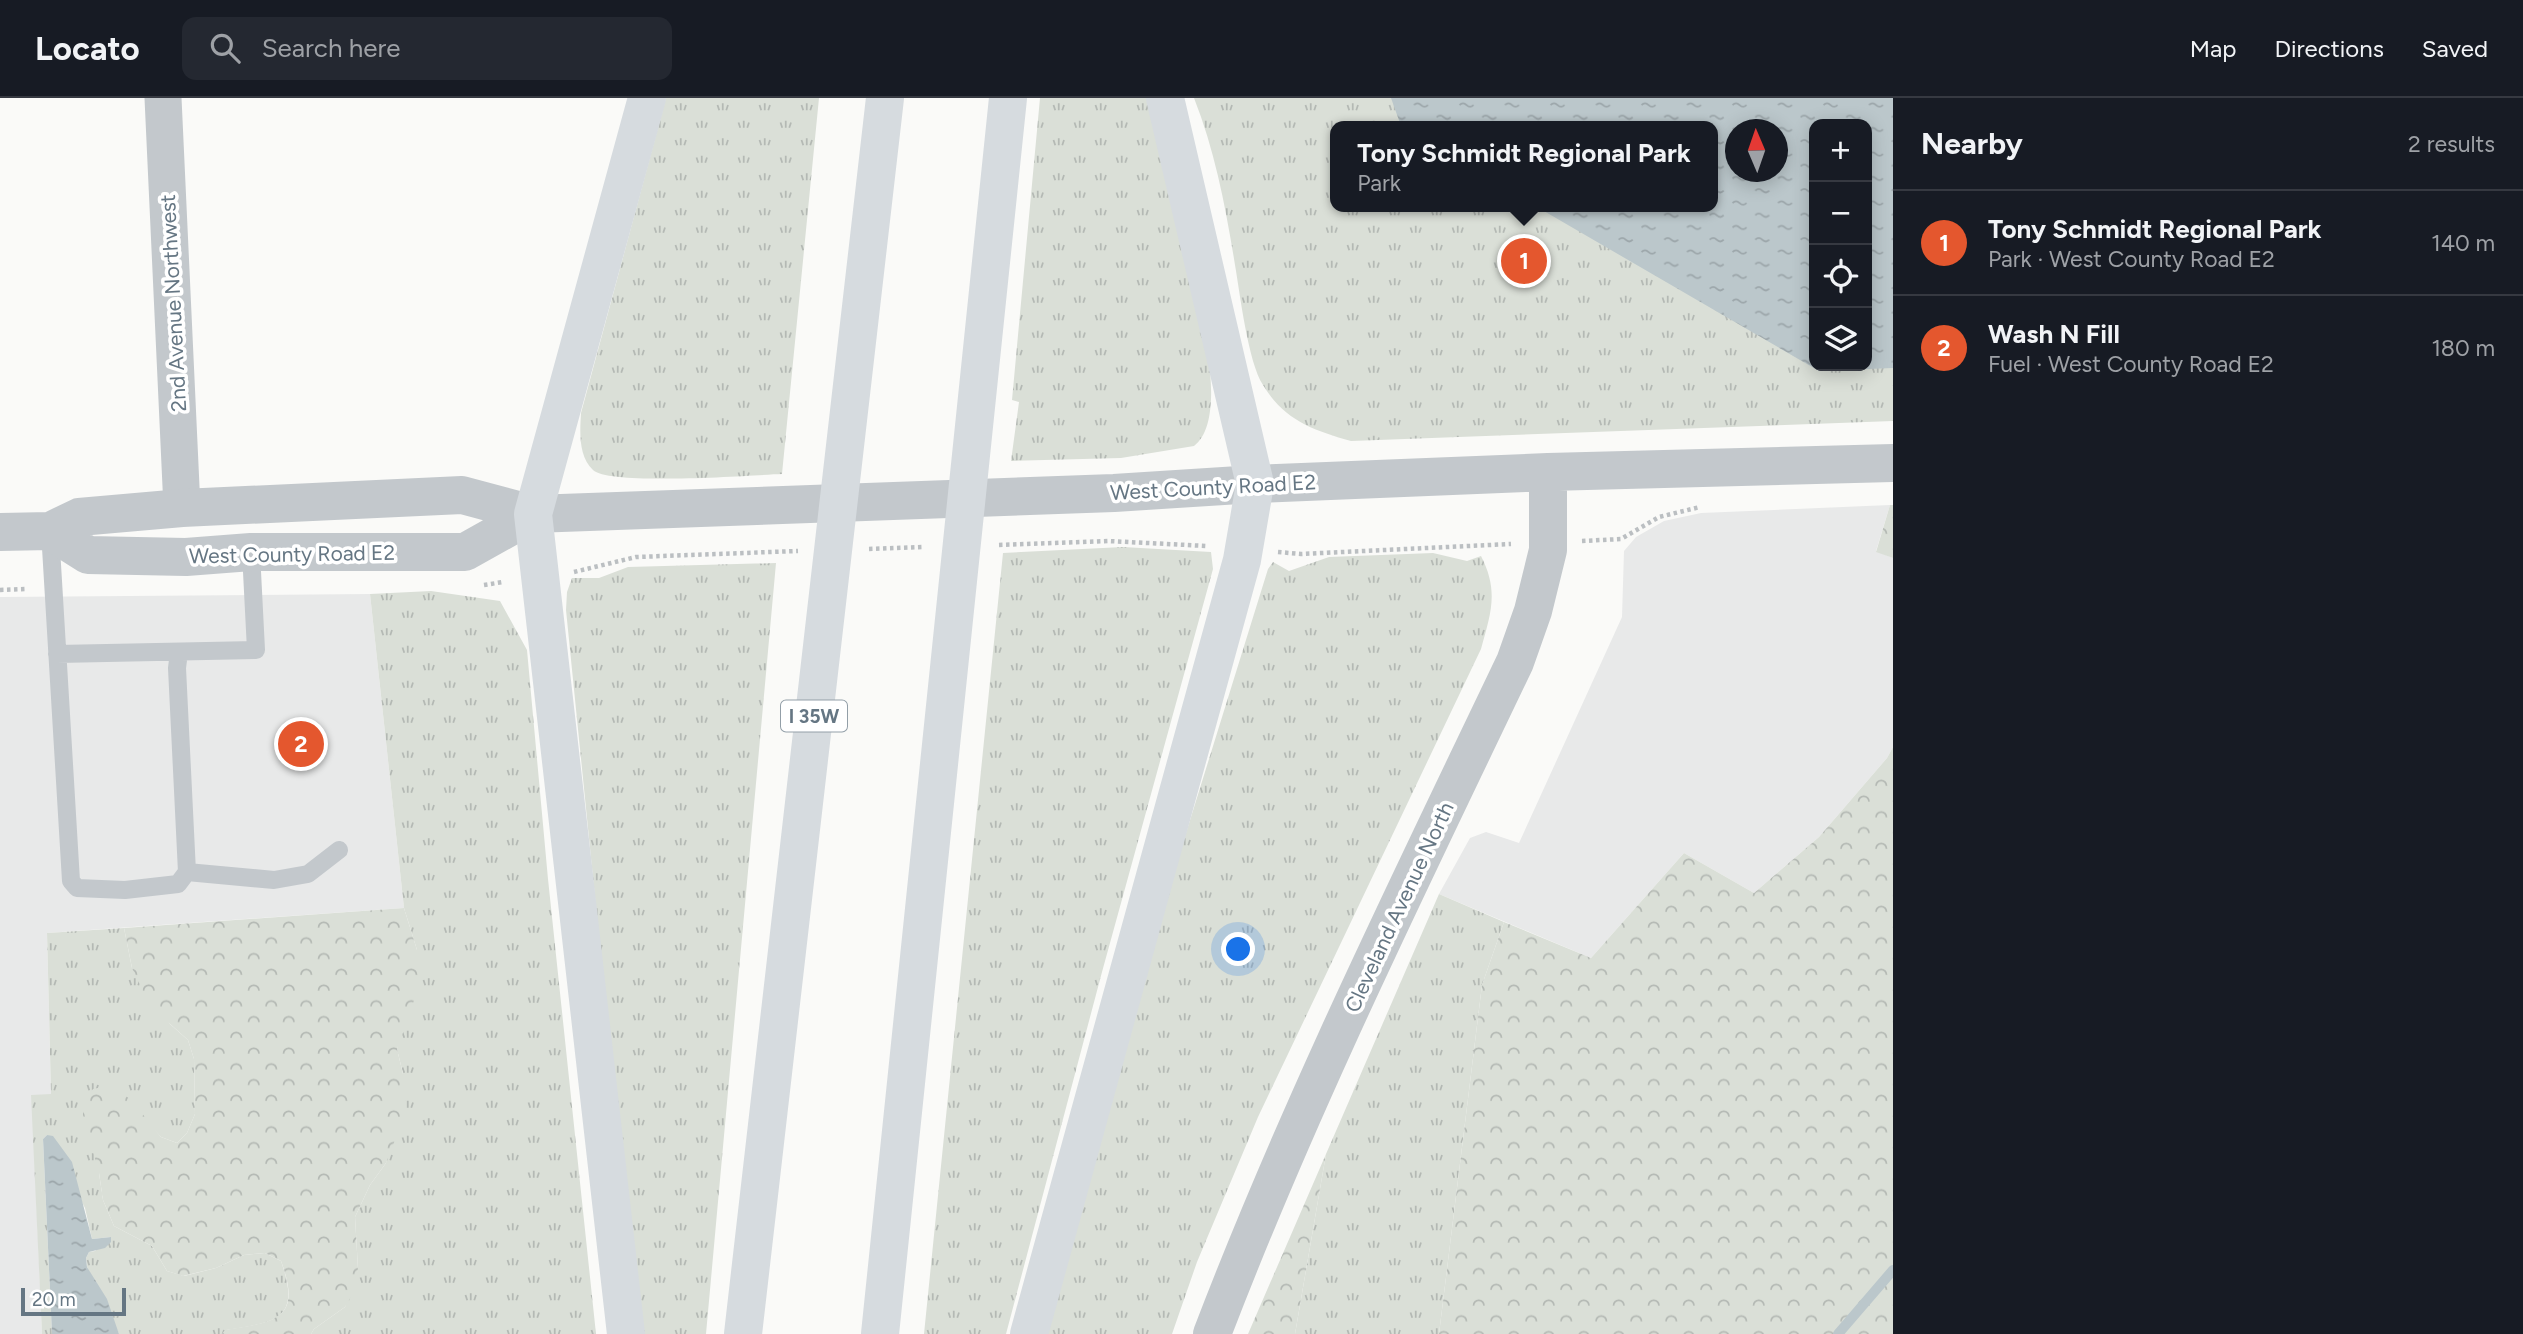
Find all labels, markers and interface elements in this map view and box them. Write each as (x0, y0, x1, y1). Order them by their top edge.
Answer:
search box (182, 17, 672, 80)
text: Locato (35, 29, 140, 68)
icon: search (206, 29, 244, 67)
text: Search here (262, 32, 401, 64)
text: Map (2190, 34, 2236, 63)
text: Directions (2274, 34, 2384, 63)
text: Saved (2422, 34, 2488, 63)
north arrow (1725, 119, 1788, 182)
map controls (1809, 119, 1872, 371)
button: + (1809, 119, 1872, 182)
popup (1330, 121, 1718, 212)
text: Nearby (1921, 125, 2023, 162)
text: 2 results (2408, 130, 2495, 158)
text: Tony Schmidt Regional Park (1357, 137, 1691, 169)
text: Park (1357, 169, 1401, 197)
button: − (1809, 182, 1872, 245)
street label: 2nd Avenue Northwest (155, 194, 191, 412)
text: Tony Schmidt Regional Park (1988, 213, 2322, 245)
text: 1 (1939, 229, 1949, 257)
text: 140 m (2431, 229, 2495, 257)
pin: 1 (1501, 235, 1547, 287)
button: locate (1809, 245, 1872, 308)
text: Park · West County Road E2 (1988, 245, 2275, 273)
button: layers (1809, 308, 1872, 371)
text: Wash N Fill (1988, 318, 2120, 350)
text: 2 (1937, 334, 1951, 362)
text: 180 m (2431, 334, 2495, 362)
text: Fuel · West County Road E2 (1988, 350, 2274, 378)
street label: West County Road E2 (1109, 469, 1317, 505)
street label: West County Road E2 (189, 540, 395, 568)
road number: I 35W (781, 701, 847, 732)
pin: 2 (278, 718, 324, 770)
street label: Cleveland Avenue North (1339, 798, 1459, 1016)
your location (1221, 932, 1255, 966)
scale bar (21, 1285, 126, 1317)
text: 20 m (32, 1288, 76, 1311)

